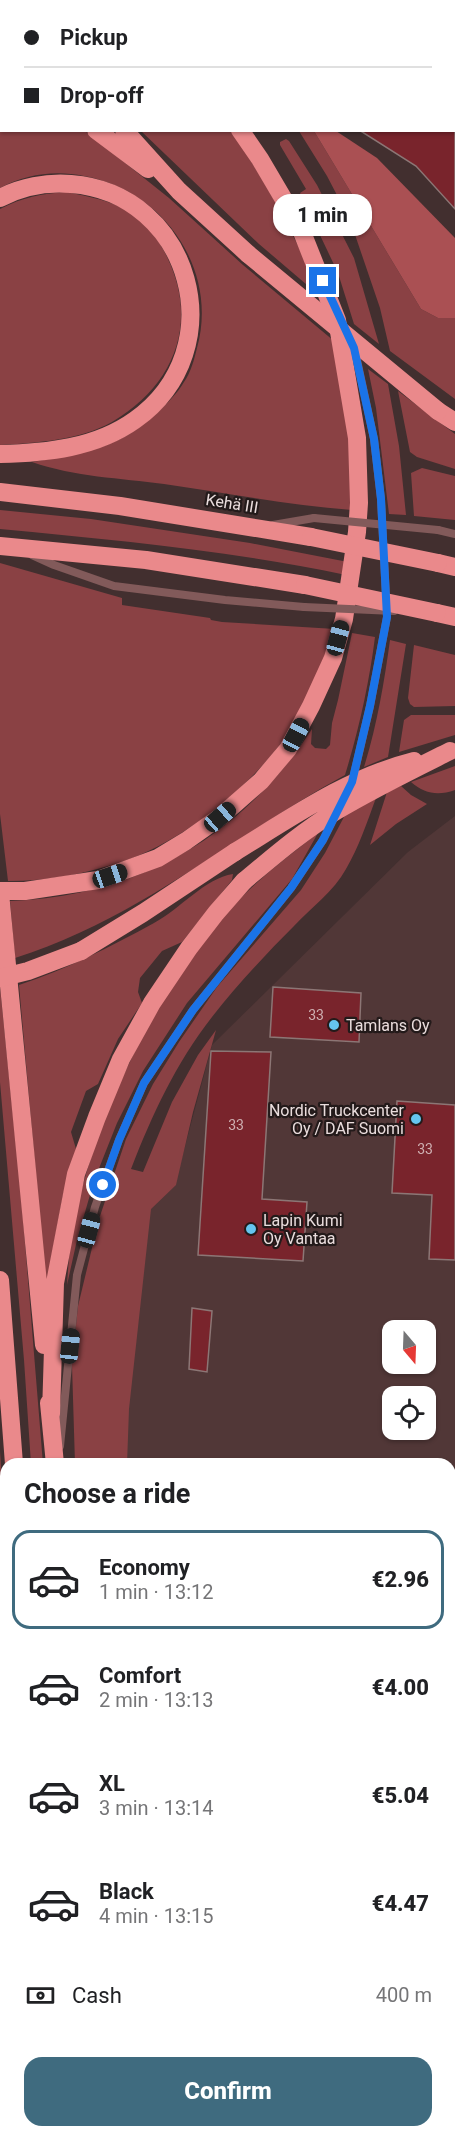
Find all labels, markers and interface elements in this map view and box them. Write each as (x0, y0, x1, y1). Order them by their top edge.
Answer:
text: Pickup (60, 25, 128, 50)
text: Drop-off (60, 83, 144, 108)
callout: 1 min (274, 194, 372, 236)
text: 1 min (297, 203, 348, 227)
route end (309, 267, 336, 294)
street label: Kehä III (204, 490, 260, 517)
car (325, 618, 351, 658)
car (280, 715, 312, 755)
car (201, 798, 239, 836)
car (90, 862, 130, 890)
house number: 33 (308, 1007, 324, 1023)
place label: Tamlans Oy (346, 1016, 430, 1035)
marker: Tamlans Oy (327, 1018, 341, 1032)
place label: Nordic Truckcenter Oy / DAF Suomi (269, 1101, 405, 1138)
marker: Nordic Truckcenter Oy / DAF Suomi (409, 1112, 423, 1126)
house number: 33 (228, 1117, 244, 1133)
house number: 33 (417, 1141, 433, 1157)
route start (89, 1171, 116, 1198)
car (76, 1210, 102, 1250)
place label: Lapin Kumi Oy Vantaa (263, 1211, 343, 1248)
marker: Lapin Kumi Oy Vantaa (244, 1222, 258, 1236)
north arrow (382, 1320, 436, 1374)
map controls (382, 1320, 436, 1440)
car (59, 1327, 81, 1365)
button: locate (382, 1386, 436, 1440)
text: Choose a ride (24, 1478, 190, 1510)
icon: car (27, 1553, 81, 1607)
text: Economy (99, 1555, 190, 1580)
text: €2.96 (372, 1567, 429, 1592)
text: 1 min · 13:12 (99, 1580, 214, 1604)
icon: car (27, 1661, 81, 1715)
text: Comfort (99, 1663, 181, 1688)
text: €4.00 (372, 1675, 429, 1700)
text: 2 min · 13:13 (99, 1688, 214, 1712)
icon: car (27, 1769, 81, 1823)
text: XL (99, 1771, 125, 1796)
text: €5.04 (372, 1783, 429, 1808)
text: 3 min · 13:14 (99, 1796, 214, 1820)
icon: car (27, 1877, 81, 1931)
text: Black (99, 1879, 154, 1904)
text: €4.47 (372, 1891, 429, 1916)
text: 4 min · 13:15 (99, 1904, 214, 1928)
icon: cash (24, 1979, 57, 2012)
text: Cash (72, 1983, 122, 2008)
text: 400 m (376, 1983, 432, 2007)
button: Confirm (24, 2057, 432, 2126)

